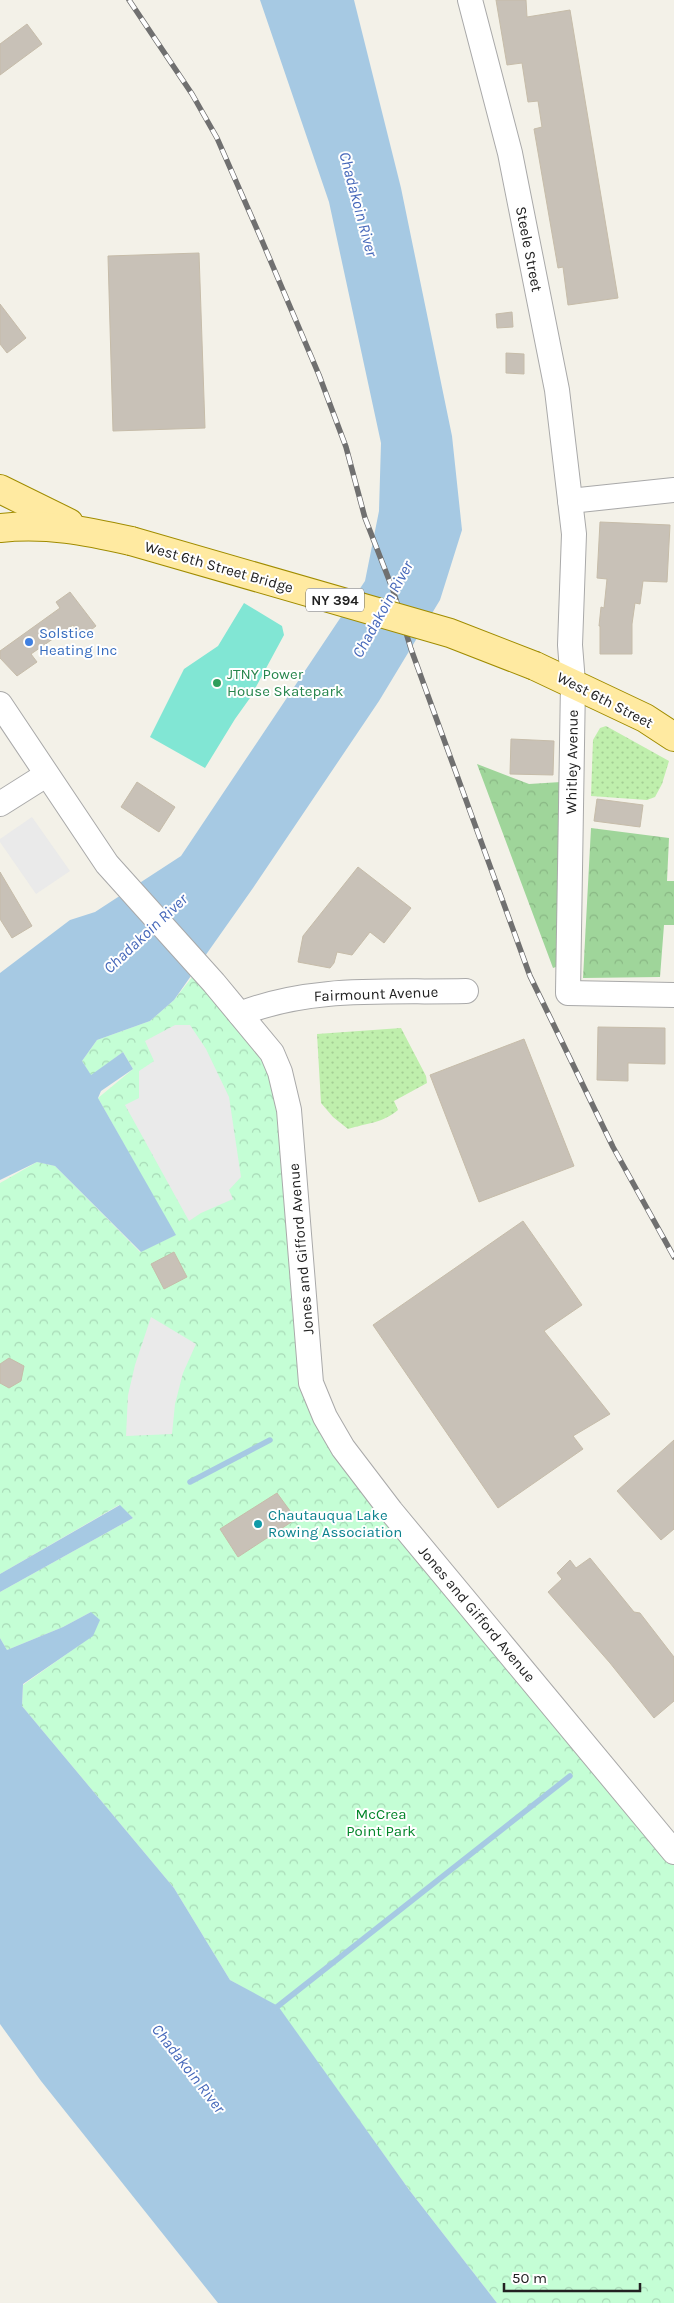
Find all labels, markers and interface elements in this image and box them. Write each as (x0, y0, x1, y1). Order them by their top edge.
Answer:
water label: Chadakoin River (335, 150, 382, 259)
street label: Steele Street (512, 205, 546, 294)
street label: West 6th Street Bridge (143, 537, 295, 597)
water label: Chadakoin River (348, 557, 417, 661)
road number: NY 394 (306, 588, 364, 612)
place label: Solstice Heating Inc (39, 624, 117, 659)
marker: Solstice Heating Inc (23, 636, 35, 648)
place label: JTNY Power House Skatepark (227, 665, 343, 700)
street label: West 6th Street (554, 668, 657, 732)
marker: JTNY Power House Skatepark (211, 677, 223, 689)
street label: Whitley Avenue (562, 710, 582, 814)
water label: Chadakoin River (99, 889, 192, 977)
street label: Fairmount Avenue (313, 983, 439, 1005)
street label: Jones and Gifford Avenue (285, 1163, 317, 1335)
place label: Chautauqua Lake Rowing Association (268, 1506, 402, 1541)
marker: Chautauqua Lake Rowing Association (252, 1518, 264, 1530)
street label: Jones and Gifford Avenue (415, 1542, 539, 1686)
park label: McCrea Point Park (346, 1805, 416, 1840)
water label: Chadakoin River (148, 2020, 230, 2117)
scale bar (504, 2260, 640, 2292)
text: 50 m (512, 2269, 547, 2287)

